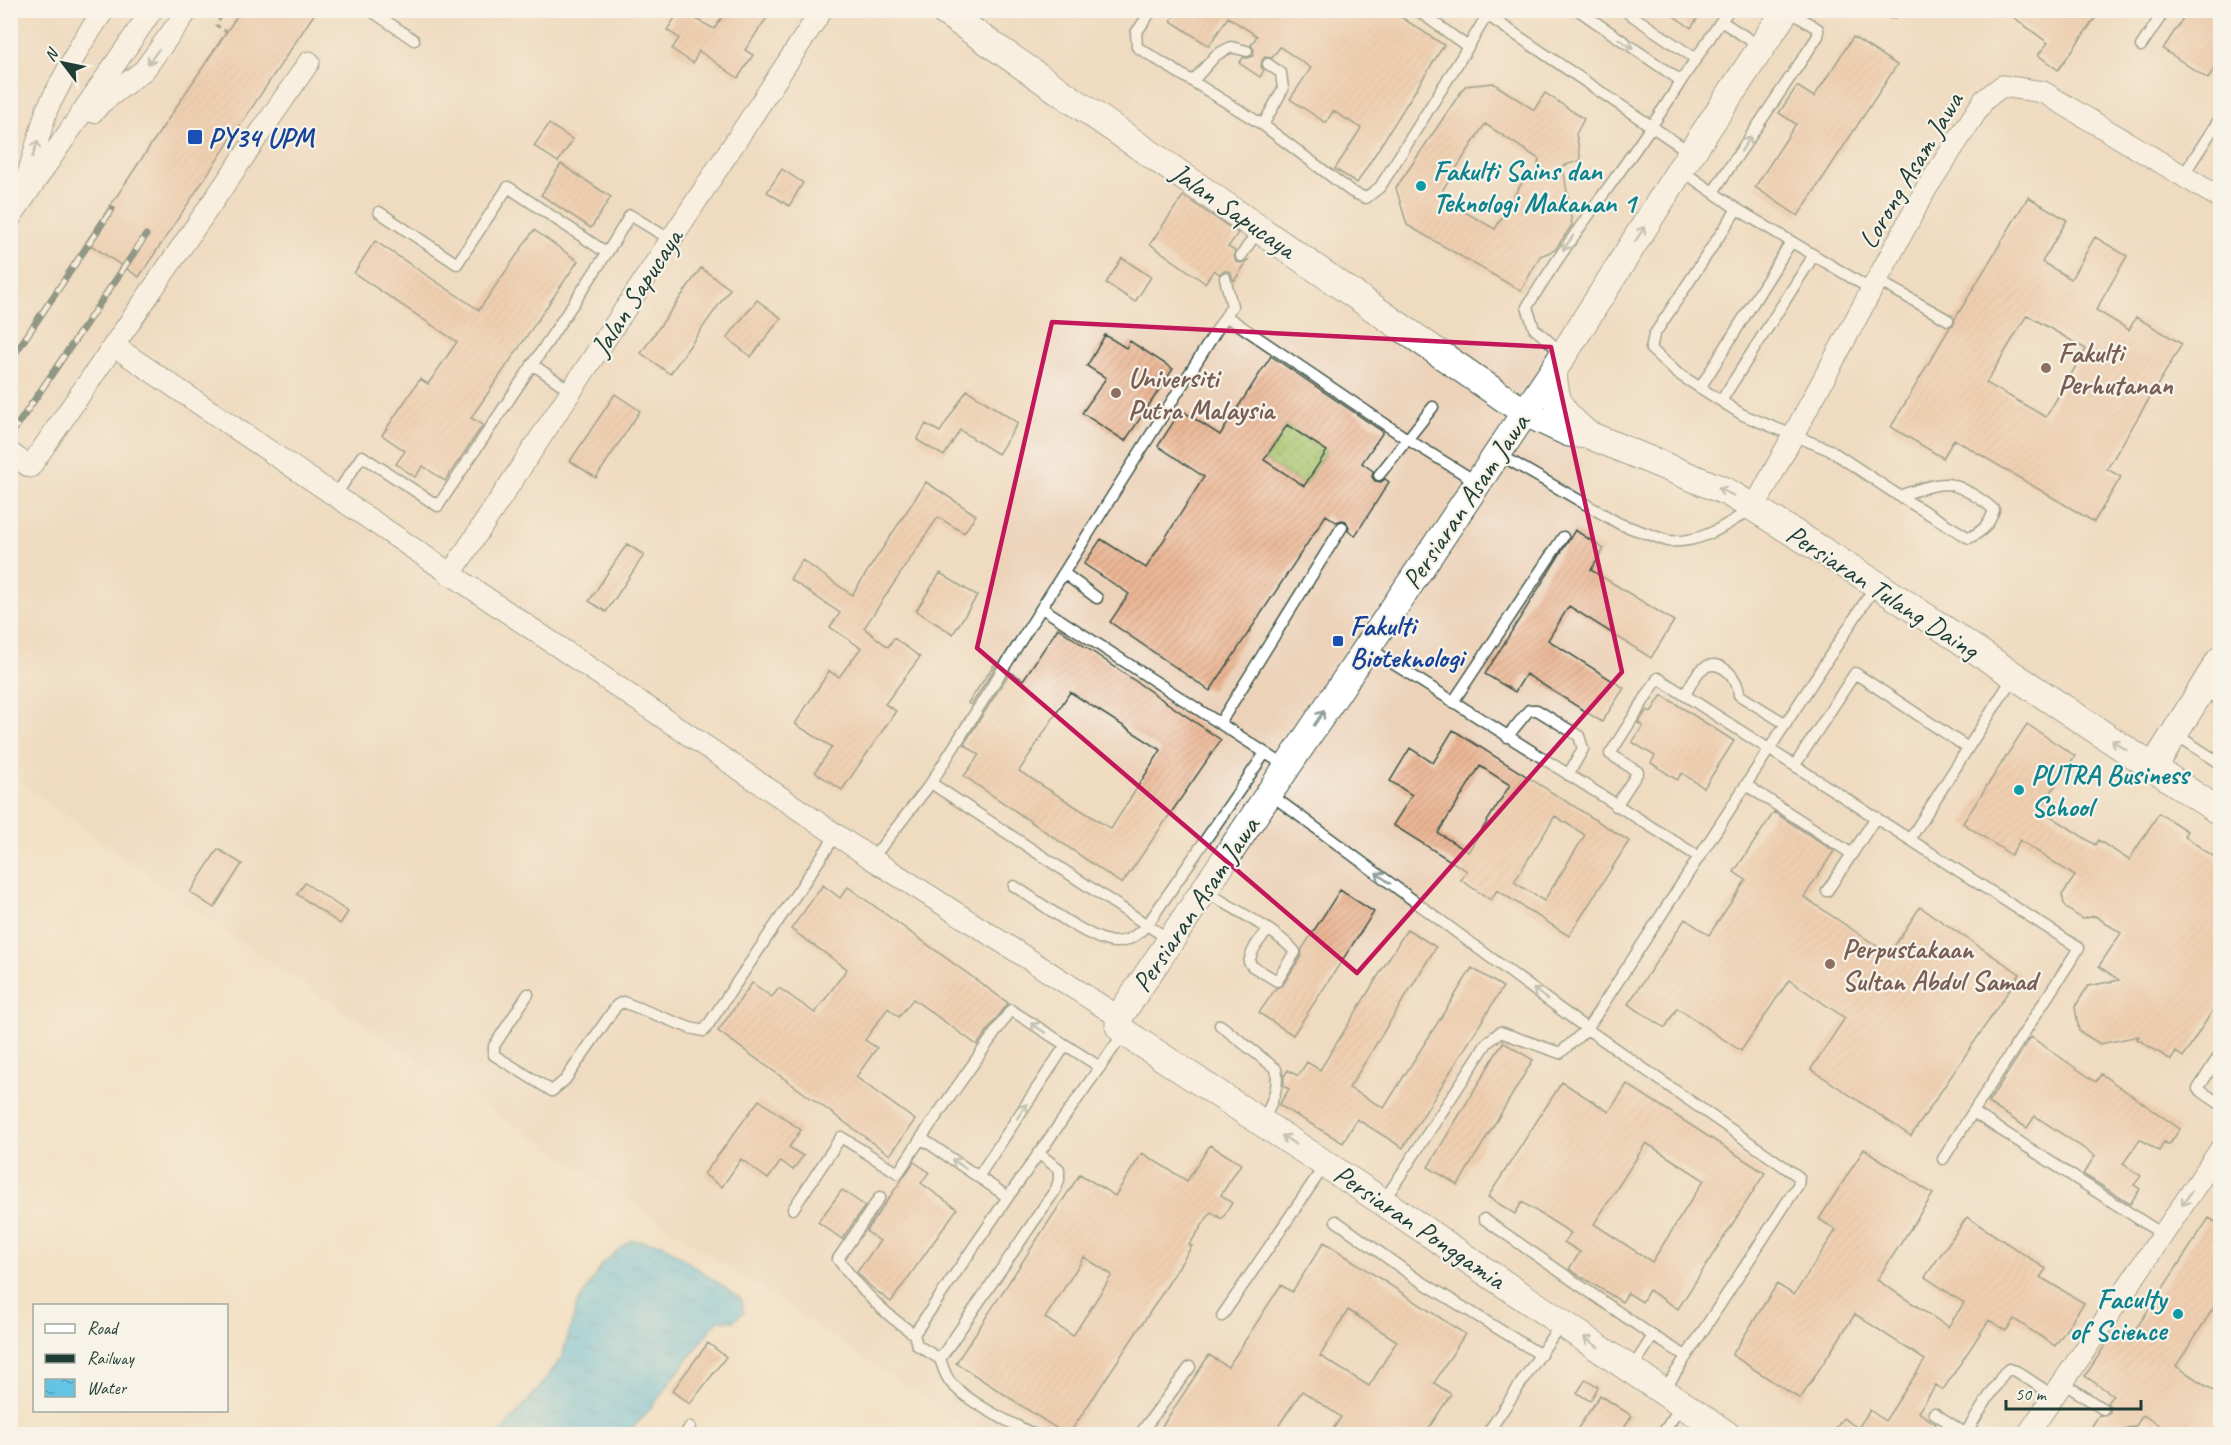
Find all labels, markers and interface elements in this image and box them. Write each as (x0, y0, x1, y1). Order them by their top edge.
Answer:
north arrow (33, 33, 93, 93)
one-way arrow (1617, 38, 1634, 50)
text: N (40, 43, 64, 65)
one-way arrow (147, 49, 160, 65)
street label: Lorong Asam Jawa (1850, 84, 1972, 255)
place label: PY34 UPM (208, 120, 316, 155)
marker: PY34 UPM (186, 128, 204, 146)
one-way arrow (1739, 135, 1752, 152)
one-way arrow (30, 140, 41, 159)
place label: Fakulti Sains dan Teknologi Makanan 1 (1433, 153, 1639, 220)
street label: Jalan Sapucaya (1163, 154, 1305, 268)
marker: Fakulti Sains dan Teknologi Makanan 1 (1414, 179, 1428, 193)
street label: Jalan Sapucaya (581, 220, 692, 364)
one-way arrow (1634, 226, 1646, 242)
one-way arrow (1562, 235, 1574, 251)
place label: Fakulti Perhutanan (2058, 335, 2174, 402)
place label: Universiti Putra Malaysia (1128, 360, 1276, 427)
marker: Fakulti Perhutanan (2039, 361, 2053, 375)
marker: Universiti Putra Malaysia (1109, 386, 1123, 400)
street label: Persiaran Asam Jawa (1394, 406, 1538, 595)
one-way arrow (1717, 486, 1735, 498)
street label: Persiaran Tulang Daing (1780, 516, 1987, 668)
place label: Fakulti Bioteknologi (1350, 608, 1467, 675)
marker: Fakulti Bioteknologi (1331, 634, 1345, 648)
one-way arrow (1313, 710, 1326, 727)
one-way arrow (2111, 739, 2128, 751)
place label: PUTRA Business School (2031, 757, 2192, 824)
marker: PUTRA Business School (2012, 783, 2026, 797)
street label: Persiaran Asam Jawa (1124, 809, 1268, 998)
one-way arrow (1376, 872, 1392, 884)
place label: Perpustakaan Sultan Abdul Samad (1842, 931, 2041, 998)
marker: Perpustakaan Sultan Abdul Samad (1823, 957, 1837, 971)
one-way arrow (1533, 988, 1549, 1000)
one-way arrow (1031, 1022, 1047, 1034)
one-way arrow (1016, 1103, 1028, 1119)
one-way arrow (1281, 1133, 1298, 1146)
street label: Persiaran Ponggamia (1327, 1156, 1514, 1298)
one-way arrow (952, 1158, 968, 1170)
one-way arrow (2181, 1189, 2193, 1206)
place label: Faculty of Science (2070, 1281, 2169, 1348)
legend (33, 1304, 228, 1412)
marker: Faculty of Science (2171, 1307, 2185, 1321)
text: Road (87, 1317, 120, 1339)
one-way arrow (1583, 1336, 1599, 1348)
text: Railway (87, 1347, 135, 1369)
scale bar (2006, 1373, 2141, 1411)
text: Water (87, 1377, 128, 1399)
text: 50 m (2015, 1383, 2048, 1405)

